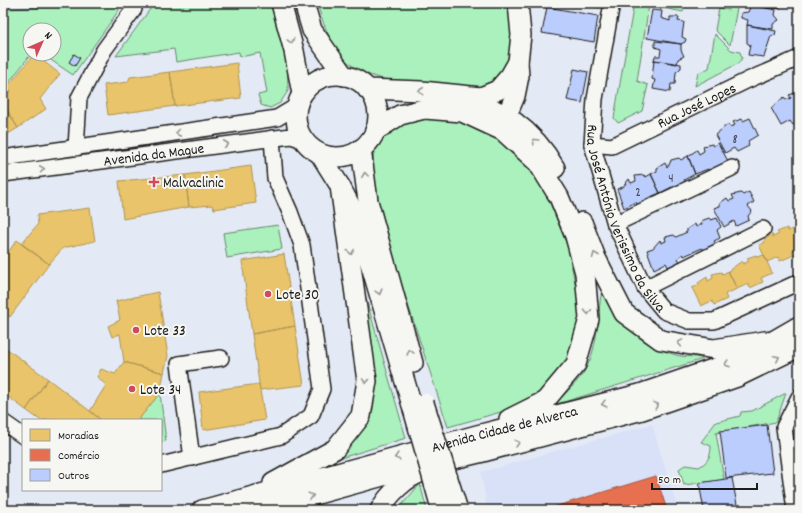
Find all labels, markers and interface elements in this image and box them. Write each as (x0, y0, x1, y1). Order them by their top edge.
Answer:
north arrow (22, 22, 62, 62)
text: N (40, 29, 56, 44)
one-way arrow (286, 37, 295, 44)
street label: Rua José Lopes (654, 78, 741, 135)
one-way arrow (418, 87, 424, 96)
street label: Rua José António Verissimo da Silva (579, 124, 671, 319)
one-way arrow (175, 128, 181, 137)
house number: 8 (732, 131, 738, 150)
one-way arrow (532, 138, 540, 146)
street label: Avenida da Mague (102, 139, 206, 174)
one-way arrow (223, 140, 229, 149)
one-way arrow (39, 165, 45, 174)
house number: 4 (668, 170, 674, 189)
one-way arrow (361, 172, 370, 178)
place label: Malvaclinic (163, 173, 224, 195)
marker: Malvaclinic (148, 176, 160, 188)
house number: 2 (635, 184, 641, 203)
one-way arrow (346, 249, 355, 255)
one-way arrow (592, 252, 600, 260)
place label: Lote 30 (276, 285, 319, 307)
one-way arrow (374, 288, 383, 295)
marker: Lote 30 (263, 289, 273, 299)
one-way arrow (583, 309, 592, 315)
place label: Lote 33 (144, 321, 186, 343)
marker: Lote 33 (131, 325, 141, 335)
one-way arrow (677, 339, 684, 348)
one-way arrow (406, 349, 415, 356)
one-way arrow (773, 355, 780, 363)
one-way arrow (724, 359, 731, 368)
one-way arrow (362, 378, 371, 384)
place label: Lote 34 (140, 380, 181, 402)
marker: Lote 34 (127, 384, 137, 394)
one-way arrow (601, 399, 607, 407)
street label: Avenida Cidade de Alverca (429, 401, 581, 460)
one-way arrow (652, 401, 659, 410)
legend (22, 419, 162, 491)
text: Moradias (58, 428, 99, 445)
one-way arrow (513, 439, 520, 448)
text: Comércio (58, 448, 100, 465)
one-way arrow (393, 452, 400, 461)
scale bar (652, 465, 757, 491)
text: Outros (58, 468, 89, 485)
text: 50 m (658, 472, 681, 489)
one-way arrow (308, 492, 314, 500)

